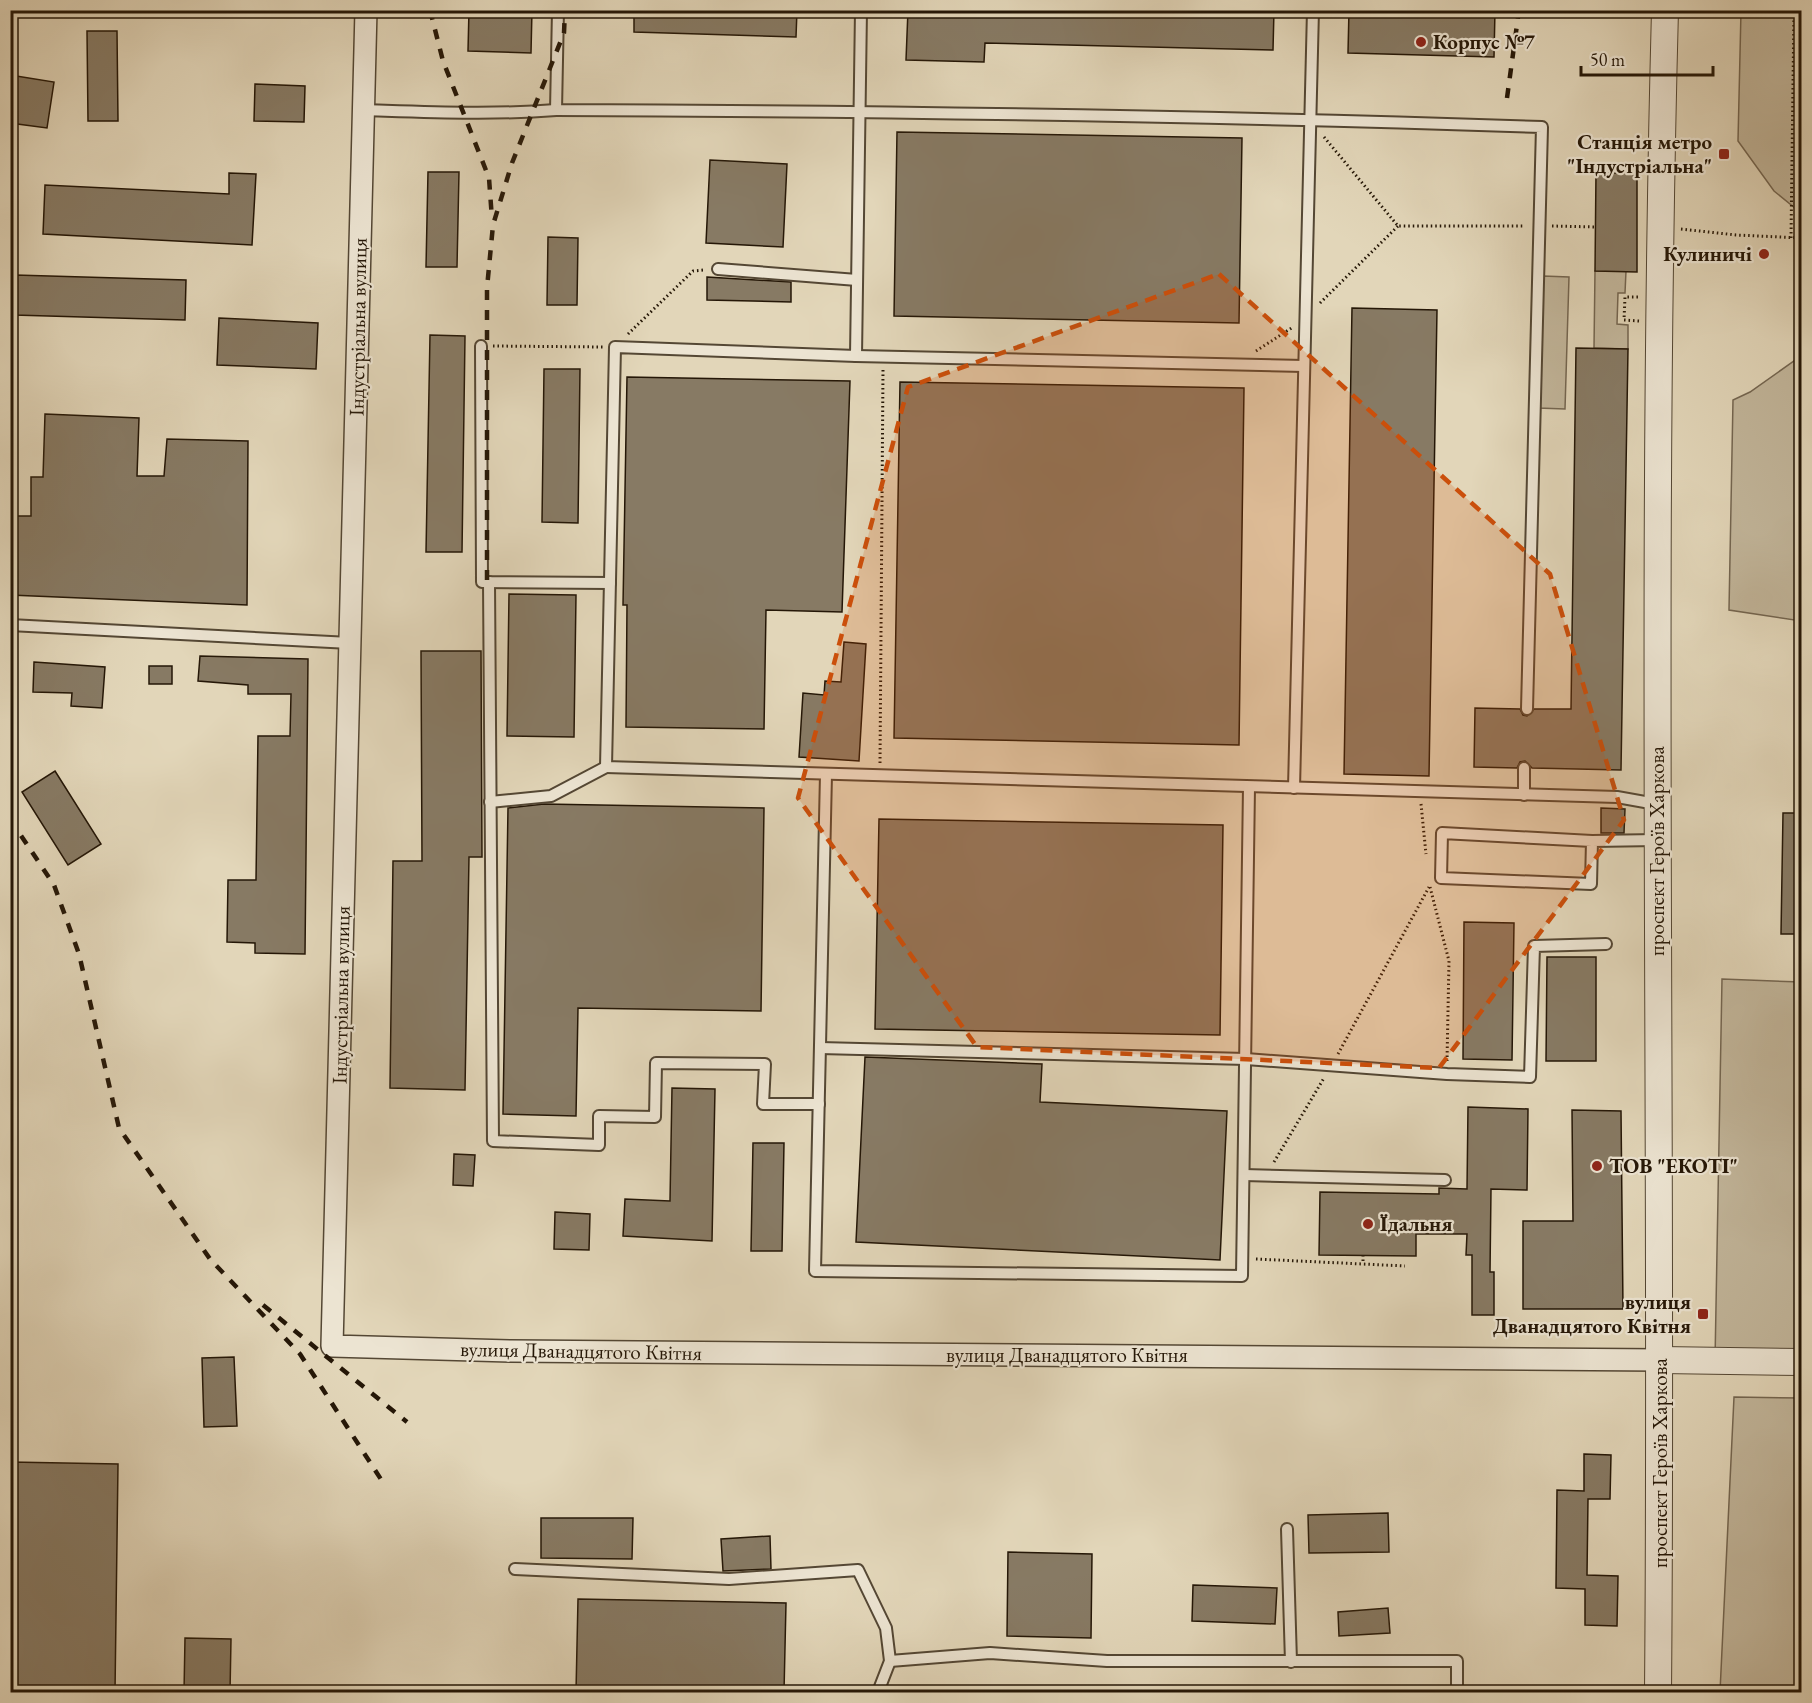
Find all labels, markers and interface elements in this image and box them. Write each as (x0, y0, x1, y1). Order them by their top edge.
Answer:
place label: Корпус №7 (1433, 28, 1536, 55)
marker: Корпус №7 (1414, 35, 1428, 49)
scale bar (1581, 39, 1713, 77)
text: 50 m (1590, 48, 1625, 71)
place label: Станція метро "Індустріальна" (1567, 128, 1712, 179)
marker: Станція метро "Індустріальна" (1717, 147, 1731, 161)
street label: Індустріальна вулиця (342, 238, 373, 416)
place label: Кулиничі (1663, 240, 1752, 267)
marker: Кулиничі (1757, 247, 1771, 261)
street label: проспект Героїв Харкова (1643, 745, 1670, 956)
street label: Індустріальна вулиця (325, 906, 356, 1084)
place label: ТОВ "ЕКОТI" (1609, 1152, 1738, 1179)
marker: ТОВ "ЕКОТI" (1590, 1159, 1604, 1173)
place label: Їдальня (1380, 1210, 1453, 1237)
marker: Їдальня (1361, 1217, 1375, 1231)
place label: вулиця Дванадцятого Квітня (1493, 1288, 1691, 1339)
marker: вулиця Дванадцятого Квітня (1696, 1307, 1710, 1321)
street label: вулиця Дванадцятого Квітня (460, 1335, 702, 1366)
street label: вулиця Дванадцятого Квітня (946, 1341, 1188, 1368)
street label: проспект Героїв Харкова (1646, 1357, 1673, 1568)

